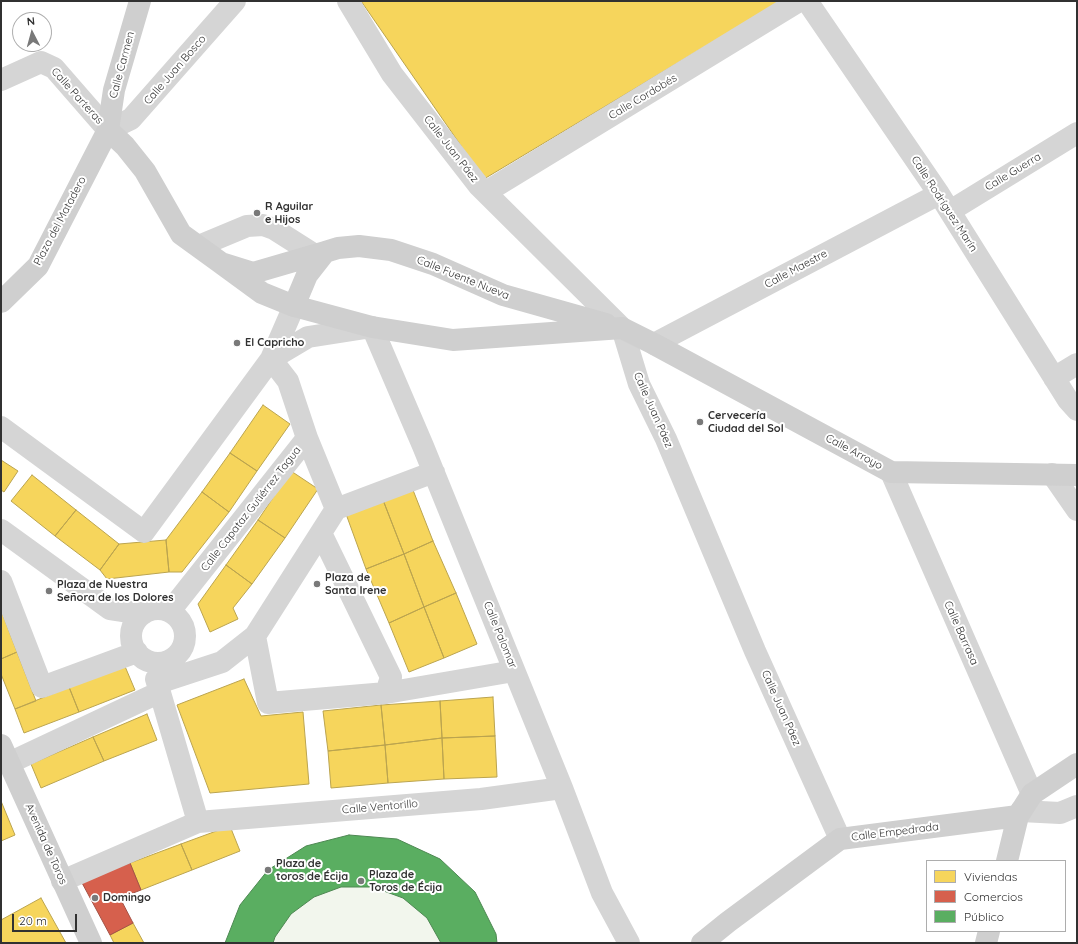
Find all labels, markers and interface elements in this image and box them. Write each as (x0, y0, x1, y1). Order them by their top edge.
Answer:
north arrow (12, 12, 52, 52)
text: N (26, 14, 36, 28)
street label: Calle Carmen (107, 30, 137, 100)
street label: Calle Juan Bosco (141, 33, 209, 107)
street label: Calle Parteras (48, 65, 106, 127)
street label: Calle Cordobés (607, 71, 679, 123)
street label: Calle Juan Páez (421, 113, 481, 185)
street label: Calle Guerra (983, 150, 1043, 194)
street label: Calle Rodríguez Marín (908, 154, 980, 254)
street label: Plaza del Matadero (31, 174, 89, 268)
place label: R Aguilar e Hijos (265, 200, 313, 226)
marker: R Aguilar e Hijos (252, 208, 262, 218)
street label: Calle Maestre (762, 247, 830, 291)
street label: Calle Fuente Nueva (415, 253, 511, 303)
place label: El Capricho (245, 336, 304, 350)
marker: El Capricho (232, 338, 242, 348)
street label: Calle Juan Páez (630, 370, 676, 450)
place label: Cervecería Ciudad del Sol (708, 409, 784, 435)
marker: Cervecería Ciudad del Sol (695, 417, 705, 427)
street label: Calle Arroyo (823, 431, 885, 473)
street label: Calle Capataz Gutiérrez Tagua (198, 444, 304, 574)
place label: Plaza de Santa Irene (325, 571, 387, 597)
place label: Plaza de Nuestra Señora de los Dolores (57, 578, 174, 604)
marker: Plaza de Santa Irene (312, 579, 322, 589)
marker: Plaza de Nuestra Señora de los Dolores (44, 586, 54, 596)
street label: Calle Barrasa (941, 599, 981, 667)
street label: Calle Palomar (481, 600, 519, 670)
street label: Calle Juan Páez (758, 668, 804, 748)
street label: Calle Ventorillo (341, 797, 419, 817)
street label: Avenida de Toros (22, 801, 70, 887)
street label: Calle Empedrada (851, 820, 939, 844)
place label: Plaza de toros de Écija (276, 857, 348, 883)
legend (926, 860, 1066, 932)
marker: Plaza de toros de Écija (263, 865, 273, 875)
place label: Plaza de Toros de Écija (369, 868, 442, 894)
text: Viviendas (964, 869, 1017, 884)
marker: Plaza de Toros de Écija (356, 876, 366, 886)
text: Comercios (964, 889, 1023, 904)
place label: Domingo (103, 891, 151, 905)
marker: Domingo (90, 893, 100, 903)
scale bar (14, 906, 79, 932)
text: Público (964, 909, 1004, 924)
text: 20 m (19, 913, 47, 928)

